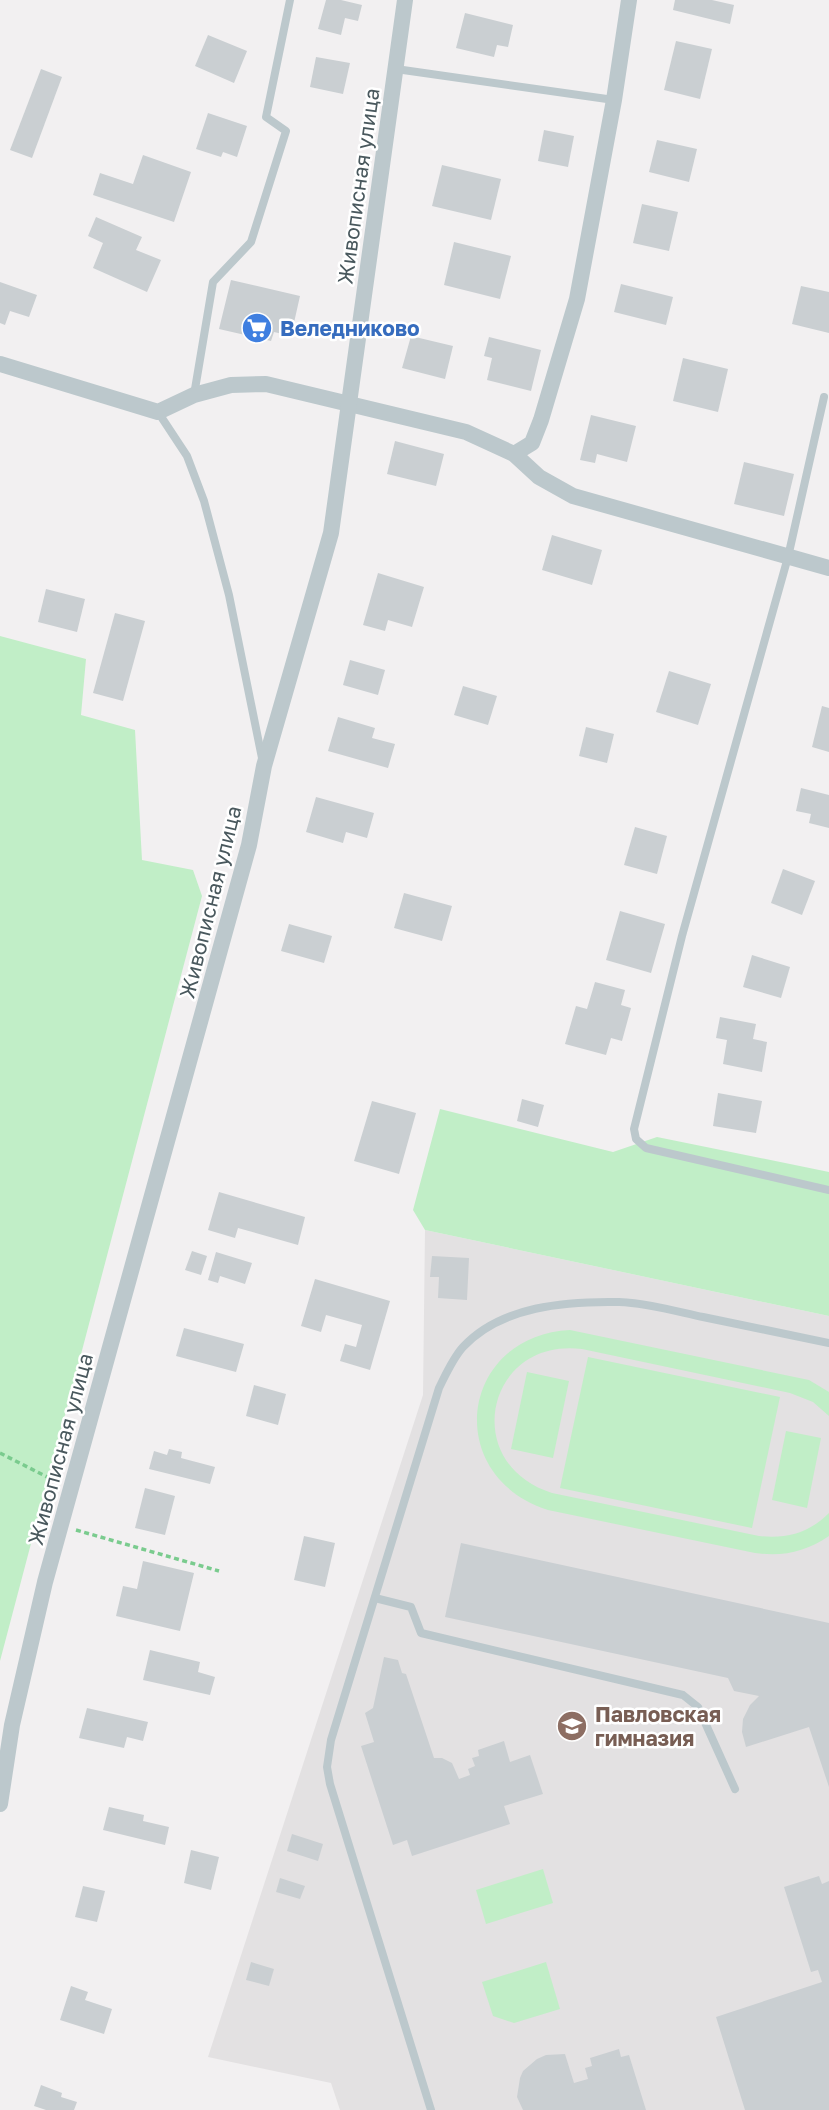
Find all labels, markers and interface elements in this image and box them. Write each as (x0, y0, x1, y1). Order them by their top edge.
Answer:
street label: Живописная улица (331, 86, 385, 286)
supermarket icon: Веледниково (240, 311, 274, 345)
place label: Веледниково (280, 315, 420, 341)
street label: Живописная улица (173, 803, 247, 1001)
street label: Живописная улица (22, 1350, 98, 1548)
place label: Павловская гимназия (595, 1701, 721, 1751)
school or university icon: Павловская гимназия (555, 1709, 589, 1743)

